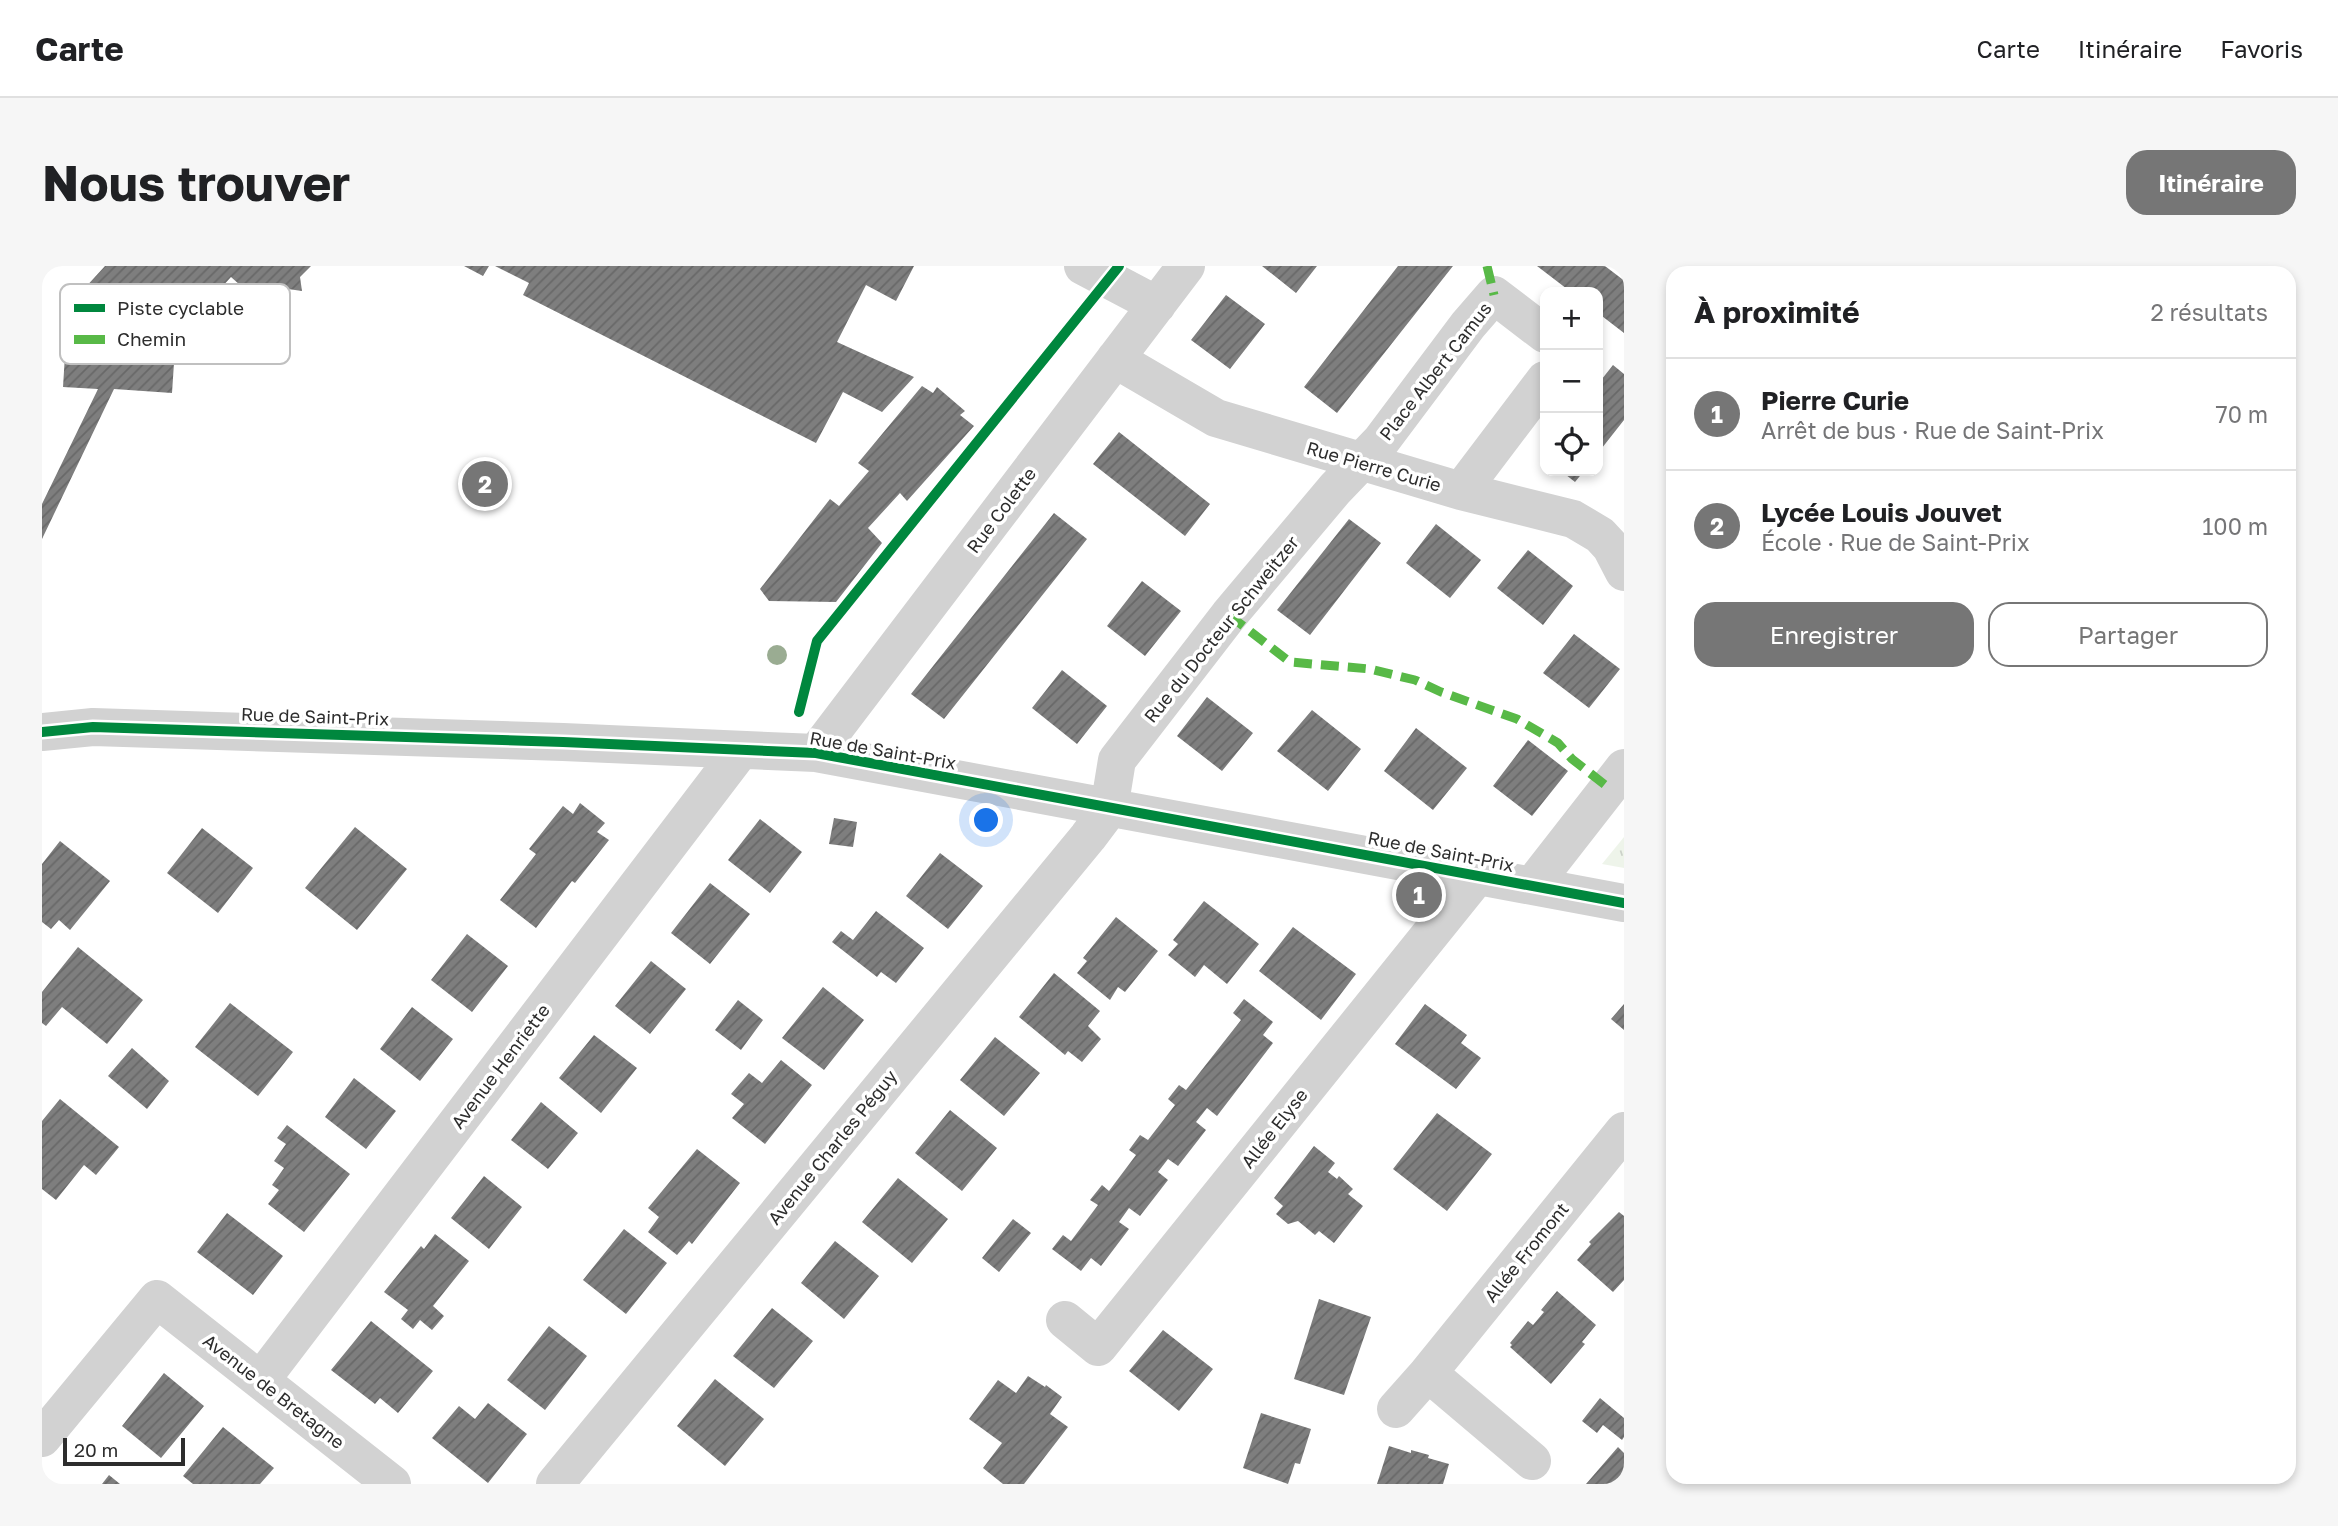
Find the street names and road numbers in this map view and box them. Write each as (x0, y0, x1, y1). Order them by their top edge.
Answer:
street label: Place Albert Camus (1374, 298, 1496, 444)
street label: Rue Pierre Curie (1304, 436, 1444, 496)
street label: Rue Colette (962, 463, 1040, 557)
street label: Rue du Docteur Schweitzer (1139, 531, 1303, 727)
street label: Rue de Saint-Prix (240, 702, 390, 730)
street label: Rue de Saint-Prix (808, 726, 958, 774)
street label: Rue de Saint-Prix (1366, 826, 1516, 876)
street label: Avenue Henriette (446, 999, 554, 1133)
street label: Avenue Charles Péguy (763, 1065, 901, 1229)
street label: Allée Elyse (1236, 1084, 1312, 1172)
street label: Allée Fromont (1479, 1198, 1573, 1306)
street label: Avenue de Bretagne (199, 1329, 349, 1453)

